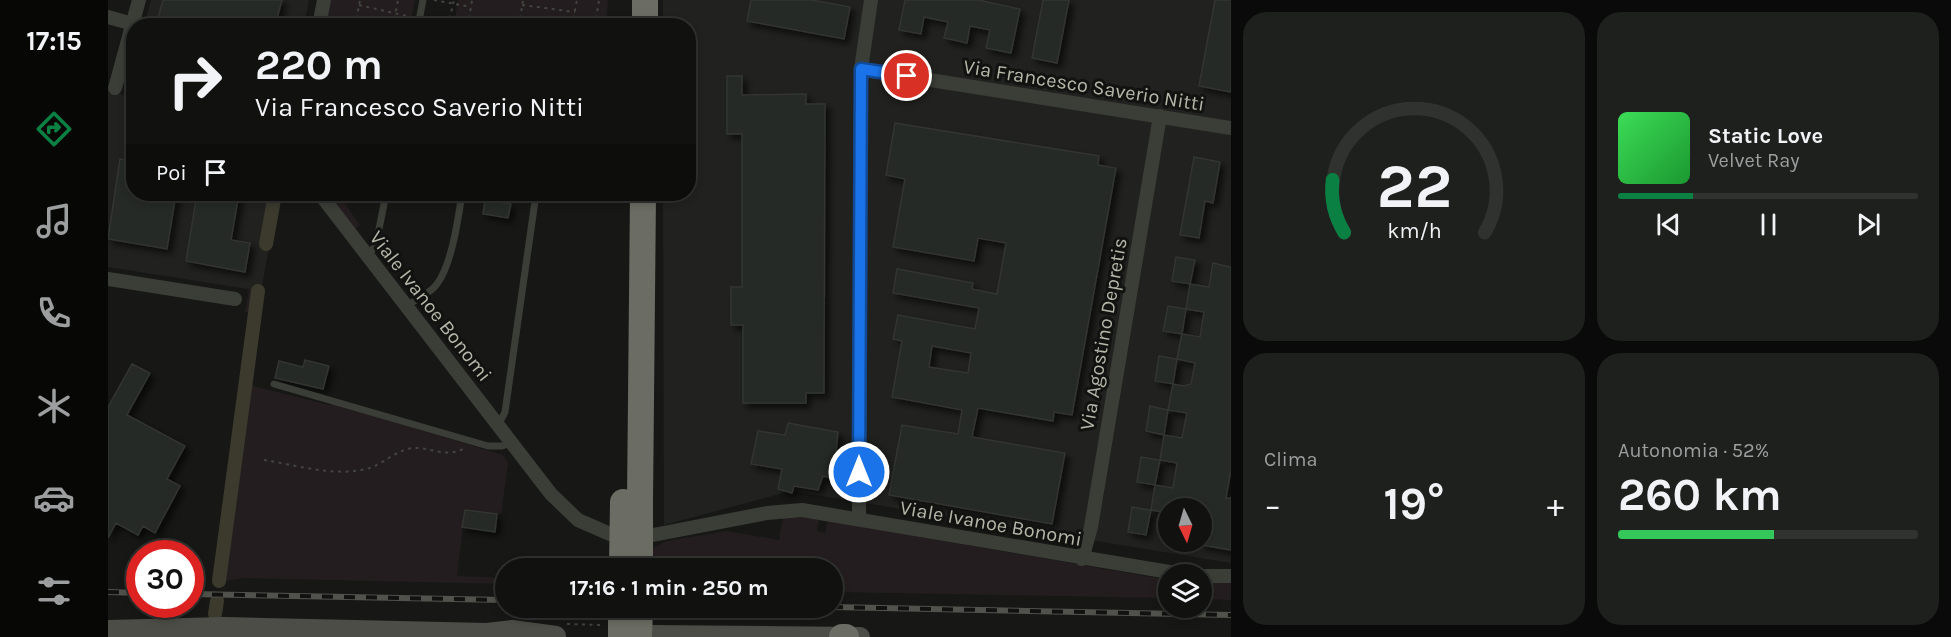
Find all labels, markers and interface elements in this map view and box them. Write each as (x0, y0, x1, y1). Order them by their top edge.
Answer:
text: 17:15 (26, 25, 82, 57)
text: 220 m (255, 40, 383, 90)
icon: right (156, 42, 234, 120)
pin (881, 50, 932, 101)
street label: Via Francesco Saverio Nitti (962, 55, 1206, 116)
icon: arrive (890, 59, 923, 92)
text: Via Francesco Saverio Nitti (255, 91, 584, 123)
icon: directions (33, 108, 75, 150)
text: Static Love (1708, 123, 1823, 149)
text: Velvet Ray (1708, 149, 1800, 172)
text: 22 (1376, 151, 1452, 224)
icon: arrive (199, 156, 232, 189)
text: Poi (156, 160, 187, 186)
icon: music (33, 200, 75, 242)
icon: previous (1652, 208, 1685, 241)
icon: pause (1752, 208, 1785, 241)
icon: next (1852, 208, 1885, 241)
text: km/h (1387, 219, 1441, 244)
street label: Viale Ivanoe Bonomi (365, 227, 496, 386)
street label: Via Agostino Depretis (1075, 236, 1132, 432)
icon: phone (33, 292, 75, 334)
icon: climate (33, 385, 75, 427)
text: Autonomia · 52% (1618, 439, 1769, 462)
position arrow (827, 440, 891, 504)
text: Clima (1264, 448, 1318, 471)
text: 260 km (1618, 469, 1782, 521)
icon: car (33, 477, 75, 519)
text: 19° (1384, 478, 1444, 530)
text: − (1264, 486, 1281, 524)
text: + (1547, 486, 1564, 524)
street label: Viale Ivanoe Bonomi (898, 496, 1084, 551)
north arrow (1158, 498, 1212, 552)
map controls (1158, 498, 1212, 618)
speed limit sign: 30 (126, 540, 204, 618)
button: layers (1158, 564, 1212, 618)
icon: filters (33, 570, 75, 612)
text: 17:16 · 1 min · 250 m (569, 575, 769, 601)

